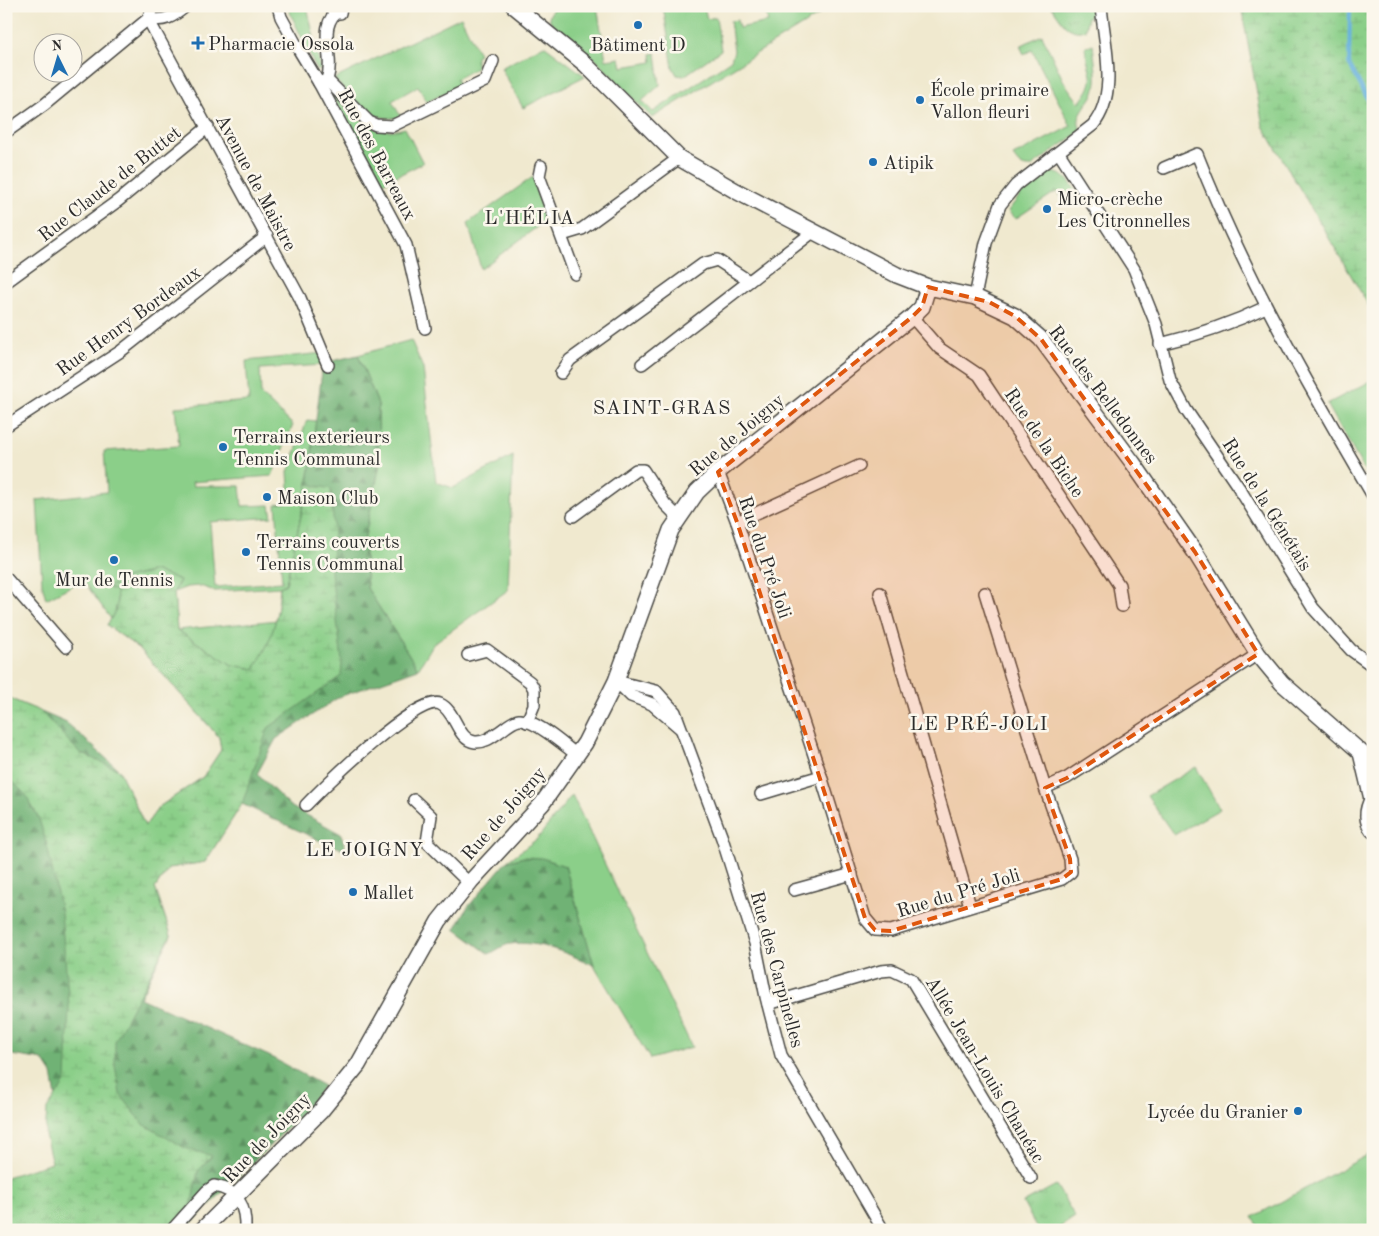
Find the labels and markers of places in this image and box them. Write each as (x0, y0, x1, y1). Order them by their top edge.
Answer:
marker: Bâtiment D (632, 19, 644, 31)
place label: Pharmacie Ossola (208, 36, 355, 55)
marker: Pharmacie Ossola (192, 37, 204, 49)
place label: Bâtiment D (590, 37, 686, 56)
place label: École primaire Vallon fleuri (930, 78, 1049, 123)
marker: École primaire Vallon fleuri (914, 94, 926, 106)
place label: Atipik (883, 155, 934, 174)
marker: Atipik (867, 156, 879, 168)
place label: Micro-crèche Les Citronnelles (1057, 191, 1190, 232)
marker: Micro-crèche Les Citronnelles (1041, 203, 1053, 215)
place label: Terrains exterieurs Tennis Communal (233, 429, 390, 470)
marker: Terrains exterieurs Tennis Communal (217, 441, 229, 453)
place label: Maison Club (277, 490, 378, 509)
marker: Maison Club (261, 491, 273, 503)
place label: Terrains couverts Tennis Communal (256, 534, 403, 575)
marker: Terrains couverts Tennis Communal (240, 546, 252, 558)
marker: Mur de Tennis (108, 554, 120, 566)
place label: Mur de Tennis (55, 572, 173, 591)
place label: Mallet (363, 885, 414, 904)
marker: Mallet (347, 886, 359, 898)
place label: Lycée du Granier (1147, 1104, 1288, 1123)
marker: Lycée du Granier (1292, 1105, 1304, 1117)

